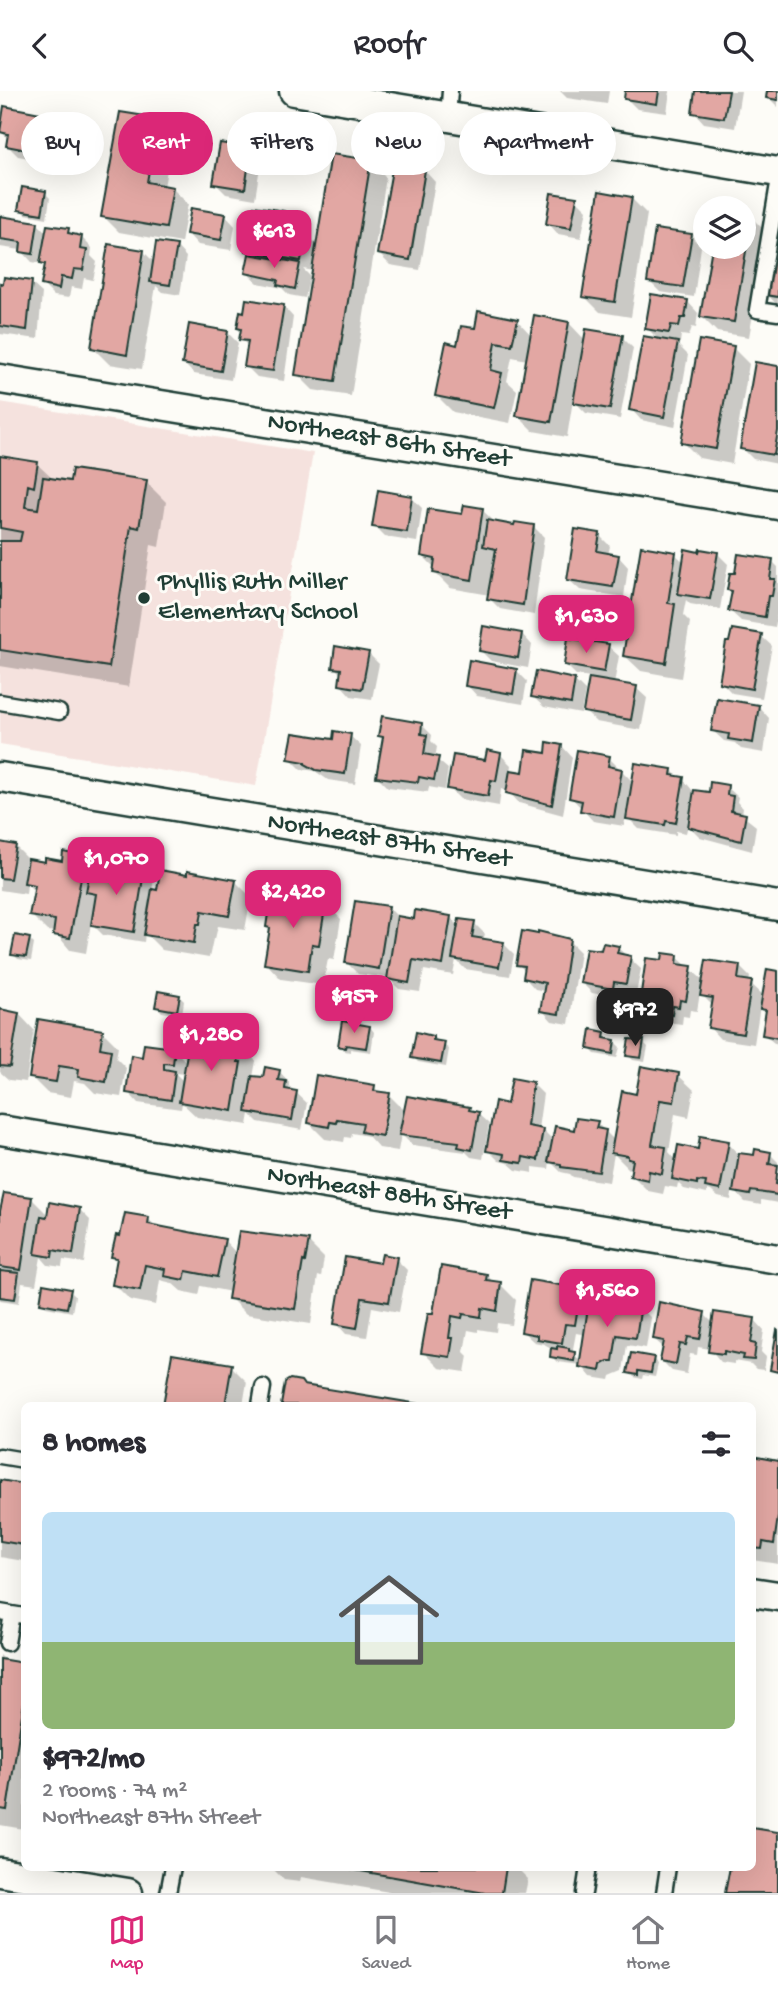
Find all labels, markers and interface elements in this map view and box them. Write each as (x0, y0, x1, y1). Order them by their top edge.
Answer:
icon: back (21, 27, 59, 65)
text: Roofr (353, 27, 425, 65)
icon: search (719, 27, 757, 65)
chip: Buy (21, 112, 104, 175)
chip: Rent (118, 112, 213, 175)
chip: Filters (227, 112, 337, 175)
chip: New (351, 112, 445, 175)
chip: Apartment (459, 112, 616, 175)
map controls (693, 196, 756, 259)
button: layers (693, 196, 756, 259)
pin: $613 (233, 211, 315, 270)
text: $613 (252, 219, 296, 246)
street label: Northeast 86th Street (265, 407, 515, 477)
place label: Phyllis Ruth Miller Elementary School (157, 568, 358, 629)
marker: Phyllis Ruth Miller Elementary School (136, 590, 152, 606)
pin: $1,630 (529, 595, 643, 655)
text: $1,630 (554, 604, 618, 631)
street label: Northeast 87th Street (265, 807, 515, 877)
pin: $1,070 (59, 837, 173, 897)
text: $1,070 (84, 846, 148, 873)
pin: $2,420 (236, 871, 350, 930)
text: $2,420 (261, 879, 325, 906)
pin: $957 (313, 975, 395, 1035)
text: $957 (331, 984, 377, 1011)
pin: $972 (594, 989, 676, 1048)
text: $972 (612, 997, 658, 1024)
pin: $1,280 (154, 1013, 268, 1073)
text: $1,280 (179, 1022, 243, 1049)
street label: Northeast 88th Street (265, 1160, 516, 1230)
pin: $1,560 (550, 1269, 664, 1329)
text: $1,560 (575, 1278, 639, 1305)
icon: filters (697, 1425, 735, 1463)
text: 8 homes (42, 1427, 145, 1462)
icon: home (326, 1557, 452, 1683)
text: $972/mo (42, 1743, 145, 1778)
text: 2 rooms · 74 m² (42, 1778, 187, 1805)
text: Northeast 87th Street (42, 1805, 260, 1832)
tab: Map (108, 1911, 146, 1976)
tab: Saved (362, 1911, 410, 1976)
tab: Home (626, 1911, 670, 1976)

